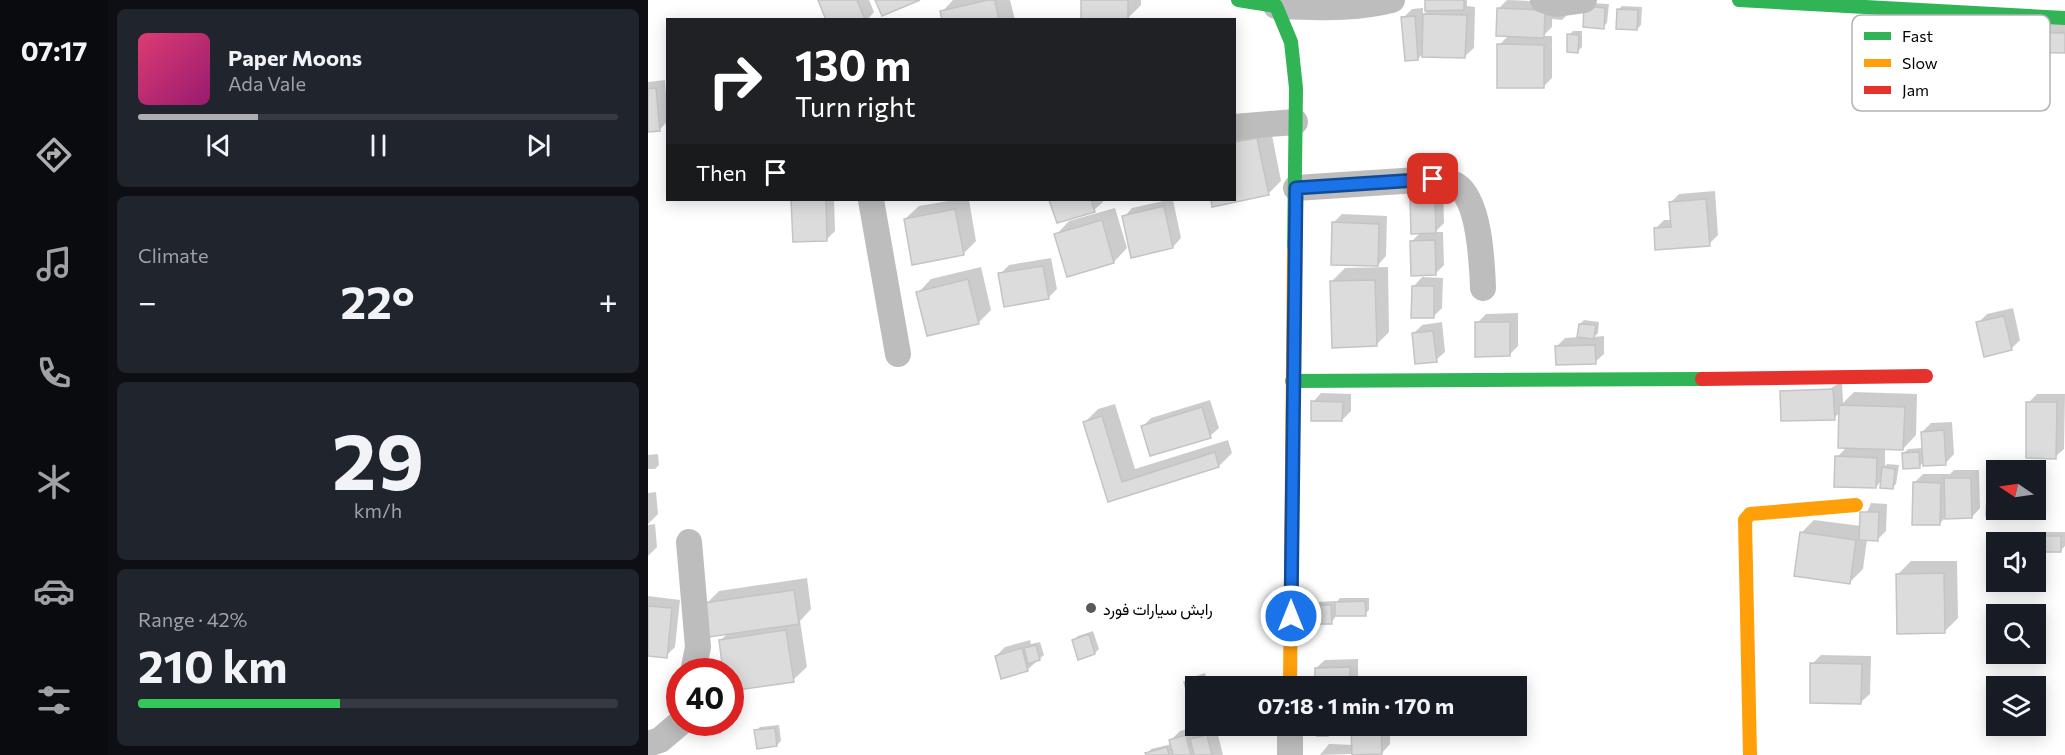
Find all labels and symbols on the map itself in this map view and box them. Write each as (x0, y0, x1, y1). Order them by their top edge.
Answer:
legend (1852, 15, 2050, 111)
text: Fast (1902, 26, 1933, 45)
text: Slow (1902, 53, 1938, 72)
text: Jam (1902, 80, 1929, 99)
pin (1407, 153, 1458, 204)
north arrow (1986, 460, 2046, 520)
position arrow (1259, 584, 1323, 648)
place label: رابش سيارات فورد (1103, 599, 1213, 620)
marker: رابش سيارات فورد (1084, 601, 1098, 615)
speed limit sign: 40 (666, 658, 744, 736)

